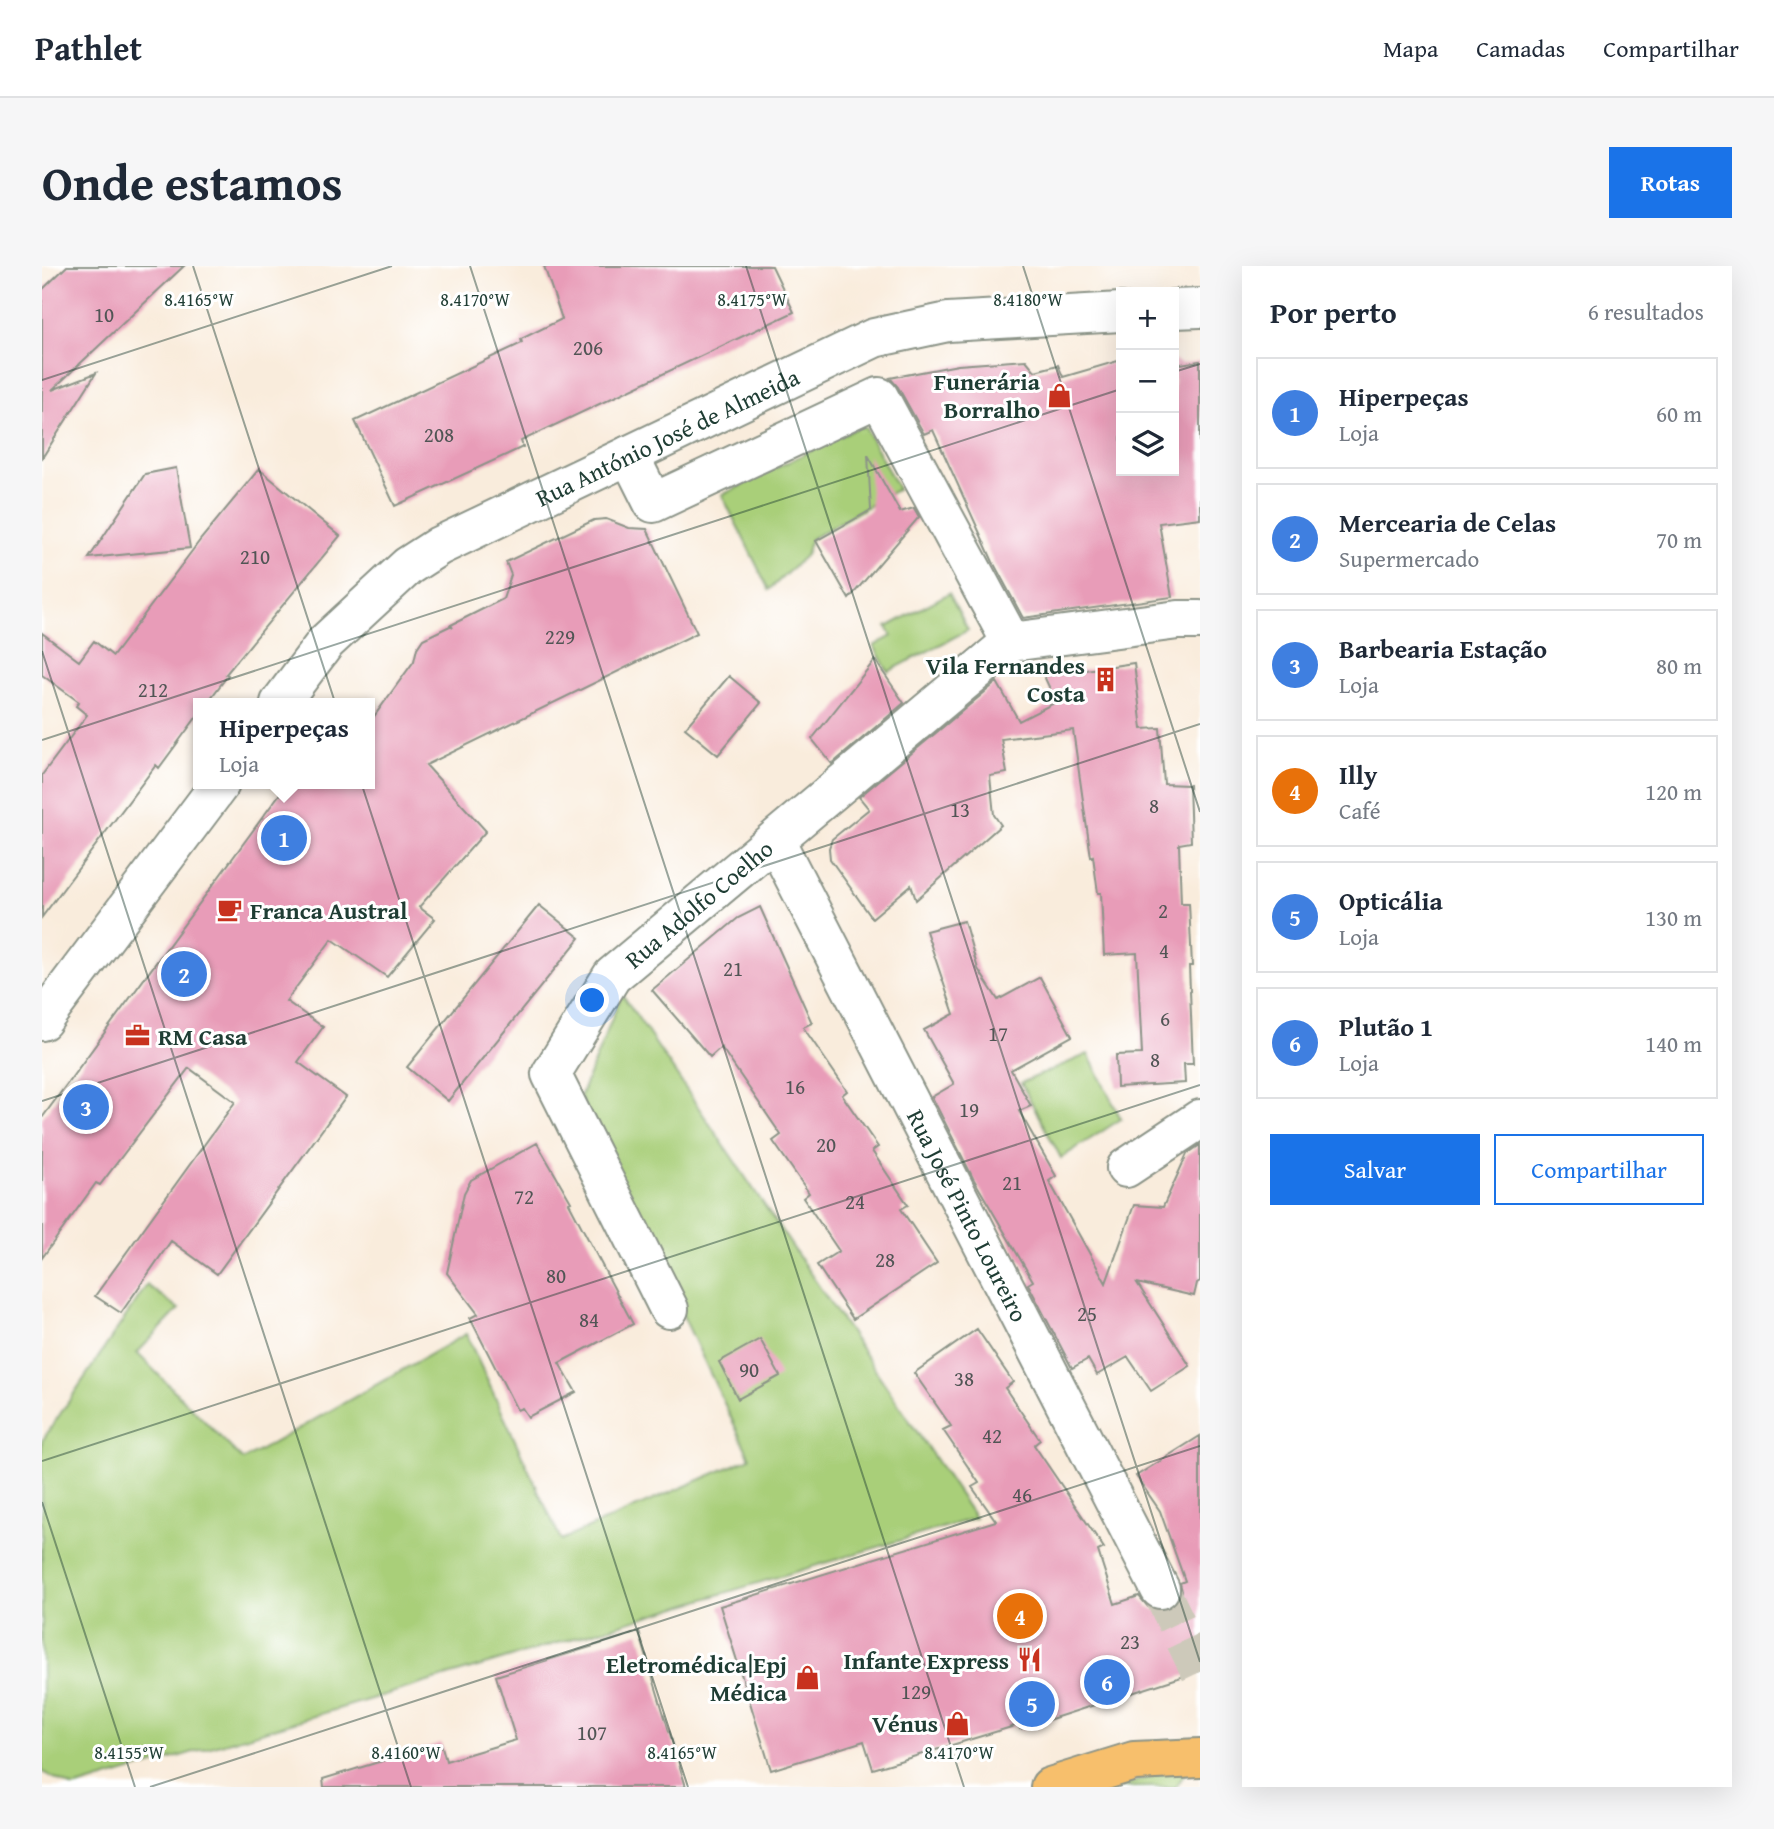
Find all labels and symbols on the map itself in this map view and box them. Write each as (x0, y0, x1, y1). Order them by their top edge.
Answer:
text: 8.4165°W (164, 286, 234, 313)
text: 8.4170°W (440, 286, 510, 313)
text: 8.4175°W (717, 286, 787, 313)
text: 8.4180°W (993, 286, 1063, 313)
house number: 10 (94, 299, 114, 330)
house number: 206 (573, 332, 603, 363)
street label: Rua António José de Almeida (530, 359, 805, 515)
place label: Funerária Borralho (934, 364, 1041, 427)
shop icon: Funerária Borralho (1046, 381, 1074, 409)
house number: 208 (424, 419, 454, 450)
house number: 210 (240, 541, 270, 572)
house number: 229 (545, 621, 575, 652)
place label: Vila Fernandes Costa (926, 648, 1086, 711)
building icon: Vila Fernandes Costa (1091, 665, 1119, 693)
house number: 212 (138, 674, 168, 705)
house number: 8 (1149, 790, 1159, 821)
house number: 13 (950, 794, 970, 825)
pin: 1 (261, 812, 307, 864)
street label: Rua Adolfo Coelho (617, 831, 781, 977)
place label: Franca Austral (250, 893, 408, 928)
house number: 2 (1158, 895, 1168, 926)
cafe icon: Franca Austral (216, 896, 244, 924)
house number: 4 (1159, 935, 1169, 966)
pin: 2 (161, 948, 207, 1000)
house number: 21 (723, 953, 743, 984)
your location (575, 983, 609, 1017)
house number: 6 (1160, 1003, 1170, 1034)
house number: 17 (988, 1018, 1008, 1049)
place label: RM Casa (158, 1019, 248, 1054)
office icon: RM Casa (124, 1022, 152, 1050)
house number: 8 (1150, 1044, 1160, 1075)
house number: 16 (785, 1071, 805, 1102)
pin: 3 (63, 1081, 109, 1133)
house number: 19 (959, 1094, 979, 1125)
street label: Rua José Pinto Loureiro (899, 1103, 1037, 1328)
house number: 20 (816, 1129, 836, 1160)
house number: 21 (1002, 1167, 1022, 1198)
house number: 72 (514, 1181, 534, 1212)
house number: 24 (845, 1186, 865, 1217)
house number: 28 (875, 1244, 895, 1275)
house number: 80 (546, 1260, 566, 1291)
house number: 25 (1077, 1298, 1097, 1329)
house number: 84 (579, 1304, 599, 1335)
house number: 90 (739, 1354, 759, 1385)
house number: 38 (954, 1363, 974, 1394)
house number: 42 (982, 1420, 1002, 1451)
house number: 46 (1012, 1479, 1032, 1510)
pin: 4 (997, 1590, 1043, 1642)
house number: 23 (1120, 1626, 1140, 1657)
place label: Infante Express (843, 1643, 1009, 1678)
restaurant icon: Infante Express (1015, 1646, 1043, 1674)
place label: Eletromédica|Epj Médica (606, 1647, 788, 1710)
pin: 6 (1084, 1656, 1130, 1708)
shop icon: Eletromédica|Epj Médica (793, 1664, 821, 1692)
house number: 129 (901, 1676, 931, 1707)
pin: 5 (1009, 1678, 1055, 1730)
place label: Vénus (872, 1706, 938, 1741)
shop icon: Vénus (944, 1709, 972, 1737)
house number: 107 (577, 1717, 607, 1748)
text: 8.4155°W (94, 1739, 164, 1766)
text: 8.4160°W (371, 1739, 441, 1766)
text: 8.4165°W (647, 1739, 717, 1766)
text: 8.4170°W (924, 1739, 994, 1766)

